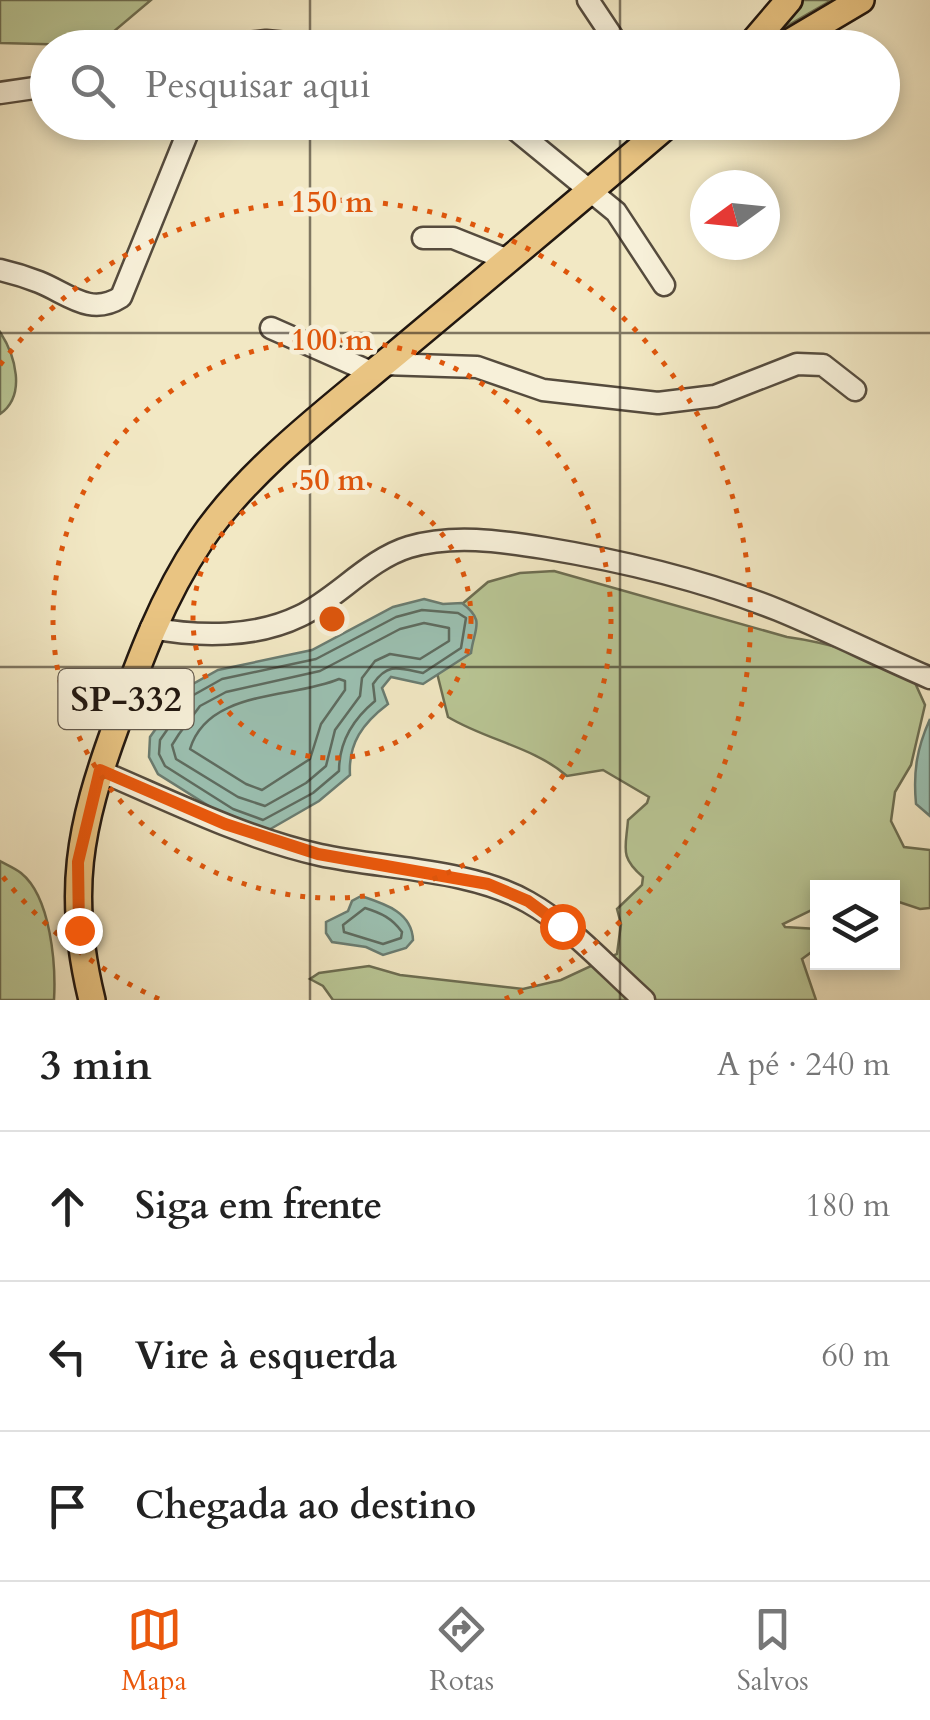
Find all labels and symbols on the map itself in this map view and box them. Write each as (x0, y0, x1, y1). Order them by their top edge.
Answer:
north arrow (690, 170, 780, 260)
text: 150 m (291, 182, 373, 223)
text: 100 m (291, 320, 373, 361)
text: 50 m (299, 460, 366, 501)
centre of rings (314, 601, 350, 637)
road number: SP-332 (58, 669, 194, 729)
route start (540, 904, 586, 950)
route end (57, 908, 103, 954)

